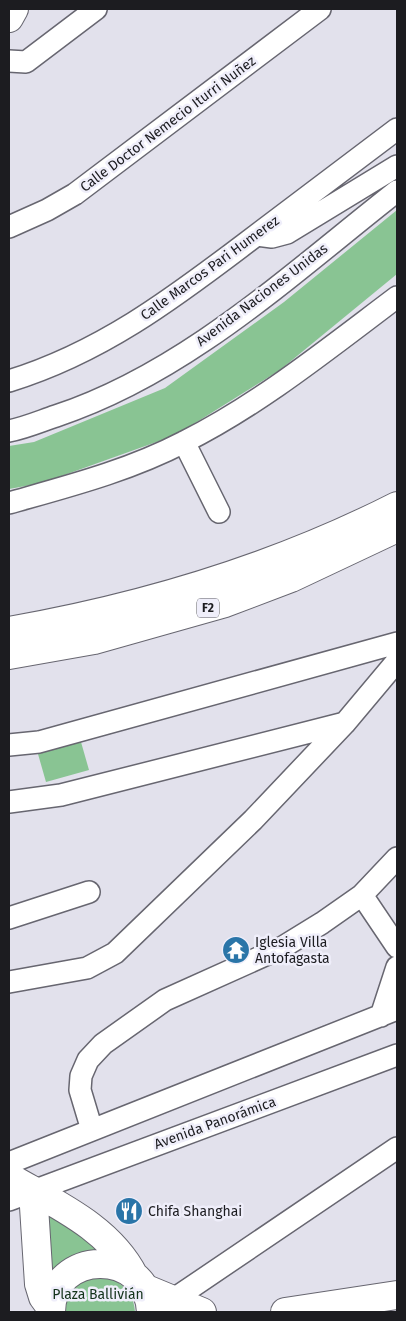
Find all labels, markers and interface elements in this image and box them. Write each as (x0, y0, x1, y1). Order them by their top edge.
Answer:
street label: Calle Doctor Nemecio Iturri Nuñez (77, 52, 259, 196)
street label: Calle Marcos Pari Humerez (137, 212, 283, 324)
street label: Avenida Naciones Unidas (193, 240, 331, 350)
road number: F2 (197, 598, 219, 618)
place label: Iglesia Villa Antofagasta (255, 934, 330, 967)
temple icon: Iglesia Villa Antofagasta (221, 935, 251, 965)
street label: Avenida Panorámica (152, 1093, 278, 1153)
restaurant icon: Chifa Shanghai (114, 1196, 144, 1226)
place label: Chifa Shanghai (148, 1203, 242, 1220)
park label: Plaza Ballivián (52, 1286, 144, 1303)

